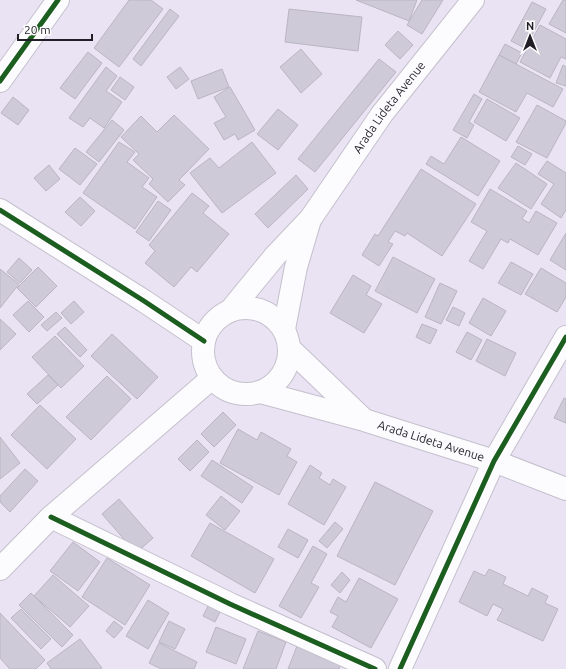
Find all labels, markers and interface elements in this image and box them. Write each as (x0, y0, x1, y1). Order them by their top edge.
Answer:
scale bar (18, 16, 92, 42)
north arrow (510, 16, 550, 56)
text: N (526, 20, 534, 32)
text: 20 m (24, 23, 51, 36)
street label: Arada Lideta Avenue (350, 59, 427, 155)
street label: Arada Lideta Avenue (376, 418, 486, 464)

